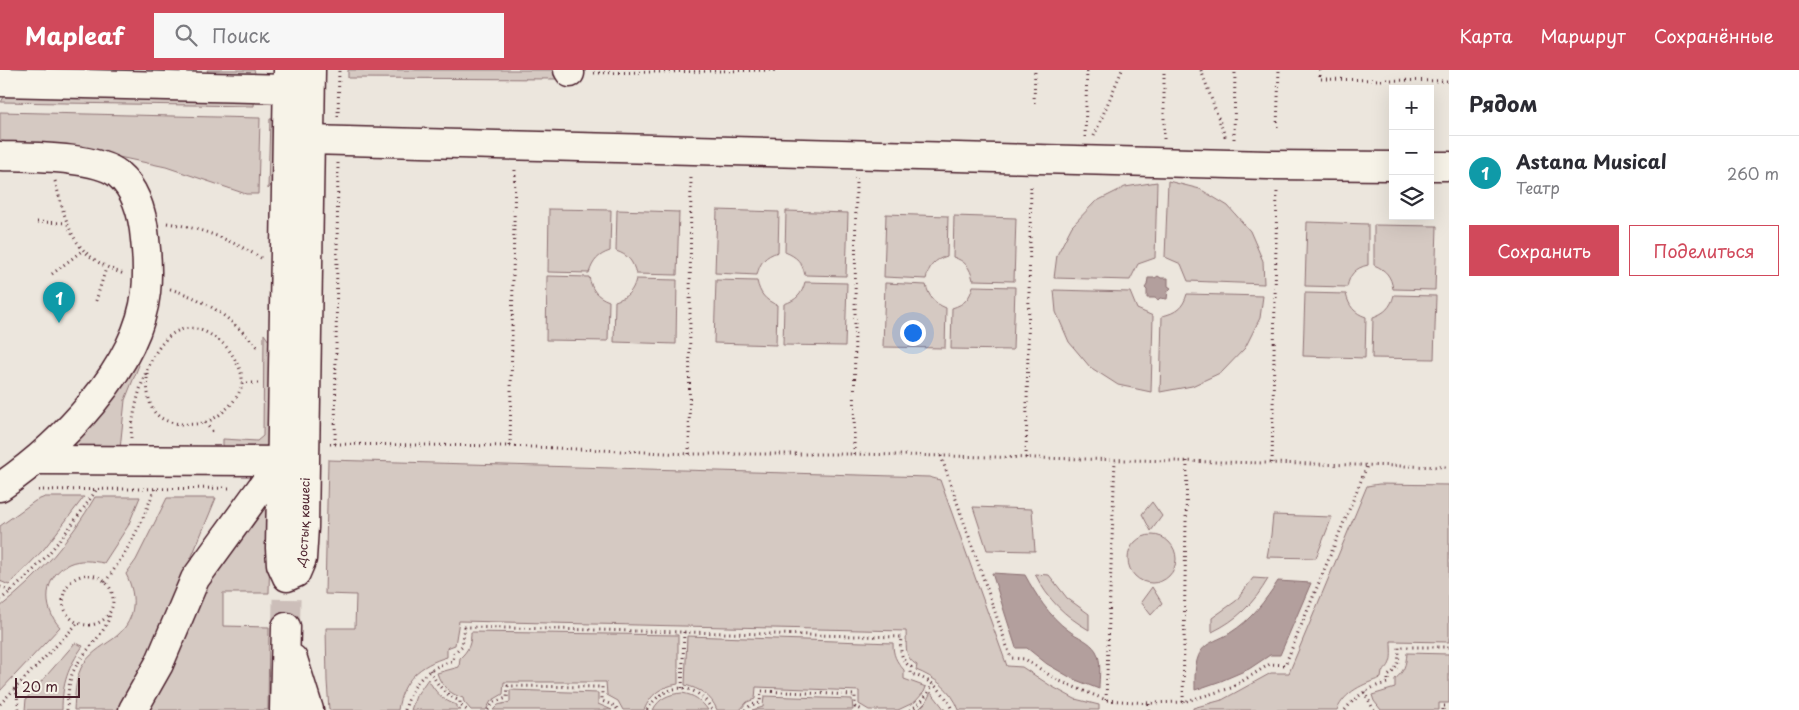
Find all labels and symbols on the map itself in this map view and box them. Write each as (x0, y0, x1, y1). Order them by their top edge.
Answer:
pin: 1 (43, 282, 75, 323)
your location (900, 320, 926, 346)
street label: Достық көшесі (291, 477, 314, 570)
scale bar (15, 675, 80, 698)

